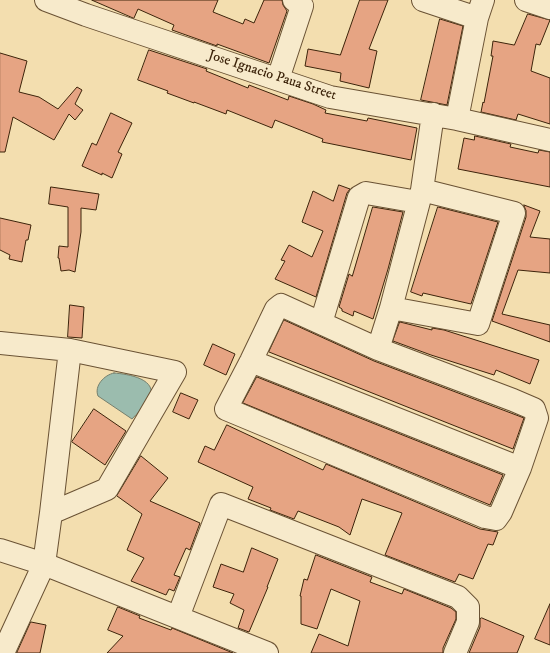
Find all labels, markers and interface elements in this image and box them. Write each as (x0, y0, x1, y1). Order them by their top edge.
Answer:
street label: Jose Ignacio Paua Street (206, 47, 338, 105)

